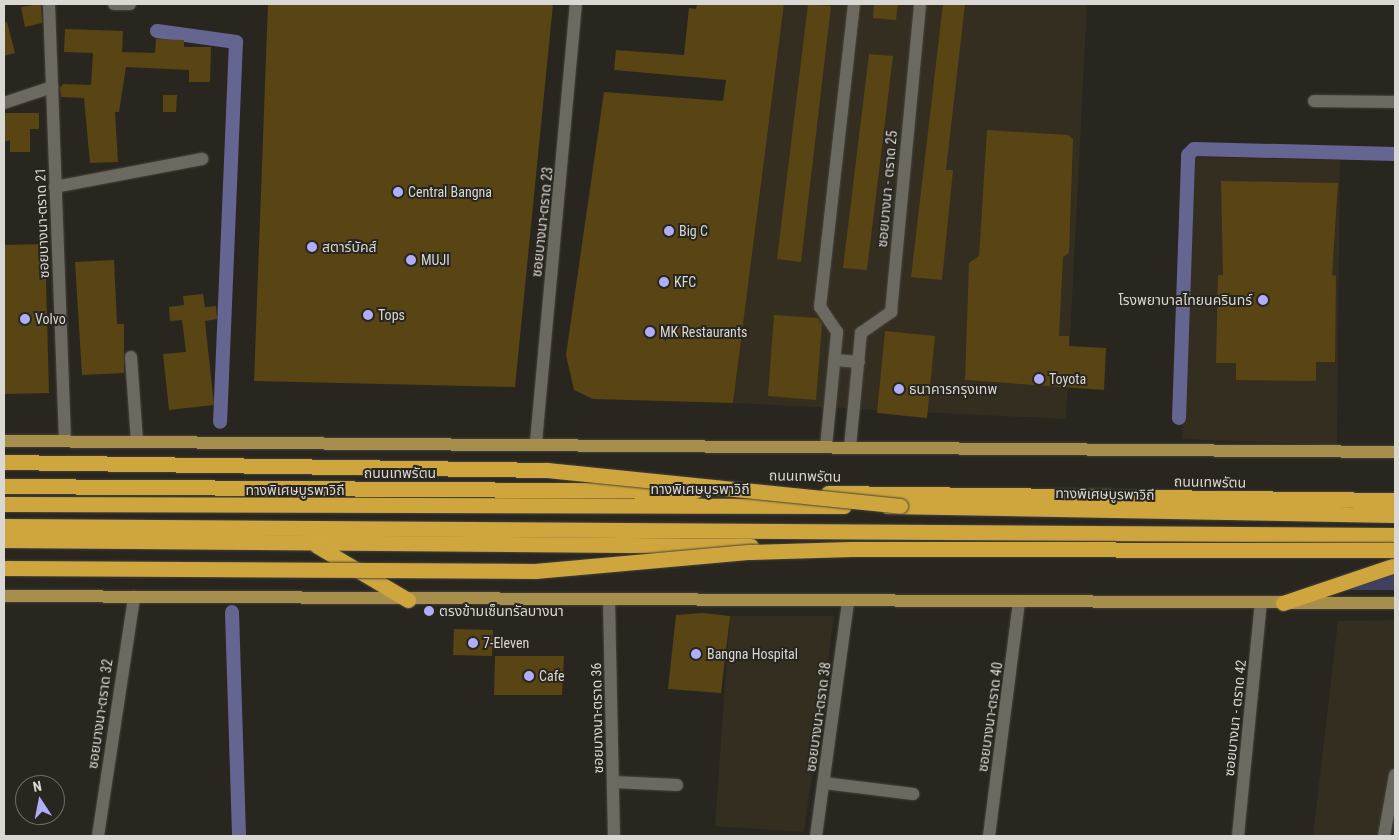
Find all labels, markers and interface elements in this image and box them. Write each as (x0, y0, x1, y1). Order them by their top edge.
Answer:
street label: ซอยบางนา - ตราด 25 (874, 130, 900, 248)
street label: ซอยบางนา-ตราด 23 (528, 166, 556, 278)
street label: ซอยบางนา-ตราด 21 (32, 167, 52, 279)
place label: Central Bangna (408, 184, 492, 200)
marker: Central Bangna (392, 186, 404, 198)
place label: Big C (679, 223, 708, 239)
marker: Big C (663, 225, 675, 237)
place label: สตาร์บัคส์ (322, 239, 376, 255)
marker: สตาร์บัคส์ (306, 241, 318, 253)
place label: MUJI (421, 252, 450, 268)
marker: MUJI (405, 254, 417, 266)
place label: KFC (674, 274, 696, 290)
marker: KFC (658, 276, 670, 288)
place label: โรงพยาบาลไทยนครินทร์ (1119, 292, 1252, 308)
marker: โรงพยาบาลไทยนครินทร์ (1256, 293, 1270, 307)
place label: Tops (378, 307, 405, 323)
marker: Tops (362, 309, 374, 321)
place label: Volvo (35, 311, 66, 327)
marker: Volvo (19, 313, 31, 325)
place label: MK Restaurants (660, 324, 747, 340)
marker: MK Restaurants (644, 326, 656, 338)
place label: Toyota (1049, 371, 1086, 387)
marker: Toyota (1033, 373, 1045, 385)
place label: ธนาคารกรุงเทพ (909, 381, 997, 397)
marker: ธนาคารกรุงเทพ (893, 383, 905, 395)
street label: ถนนเทพรัตน (364, 465, 436, 481)
street label: ถนนเทพรัตน (769, 467, 841, 485)
street label: ถนนเทพรัตน (1174, 473, 1246, 491)
street label: ทางพิเศษบูรพาวิถี (650, 481, 750, 497)
street label: ทางพิเศษบูรพาวิถี (245, 482, 345, 498)
street label: ทางพิเศษบูรพาวิถี (1055, 485, 1155, 503)
place label: ตรงข้ามเซ็นทรัลบางนา (439, 603, 564, 619)
marker: ตรงข้ามเซ็นทรัลบางนา (423, 605, 435, 617)
place label: 7-Eleven (483, 635, 529, 651)
marker: 7-Eleven (467, 637, 479, 649)
place label: Bangna Hospital (707, 646, 798, 662)
marker: Bangna Hospital (689, 647, 703, 661)
street label: ซอยบางนา-ตราด 32 (84, 658, 116, 770)
street label: ซอยบางนา - ตราด 42 (1221, 659, 1249, 777)
street label: ซอยบางนา-ตราด 38 (802, 661, 834, 773)
street label: ซอยบางนา-ตราด 40 (974, 661, 1006, 773)
street label: ซอยบางนา-ตราด 36 (588, 663, 606, 773)
place label: Cafe (539, 668, 564, 684)
marker: Cafe (523, 670, 535, 682)
north arrow (15, 775, 65, 825)
text: N (32, 778, 43, 795)

